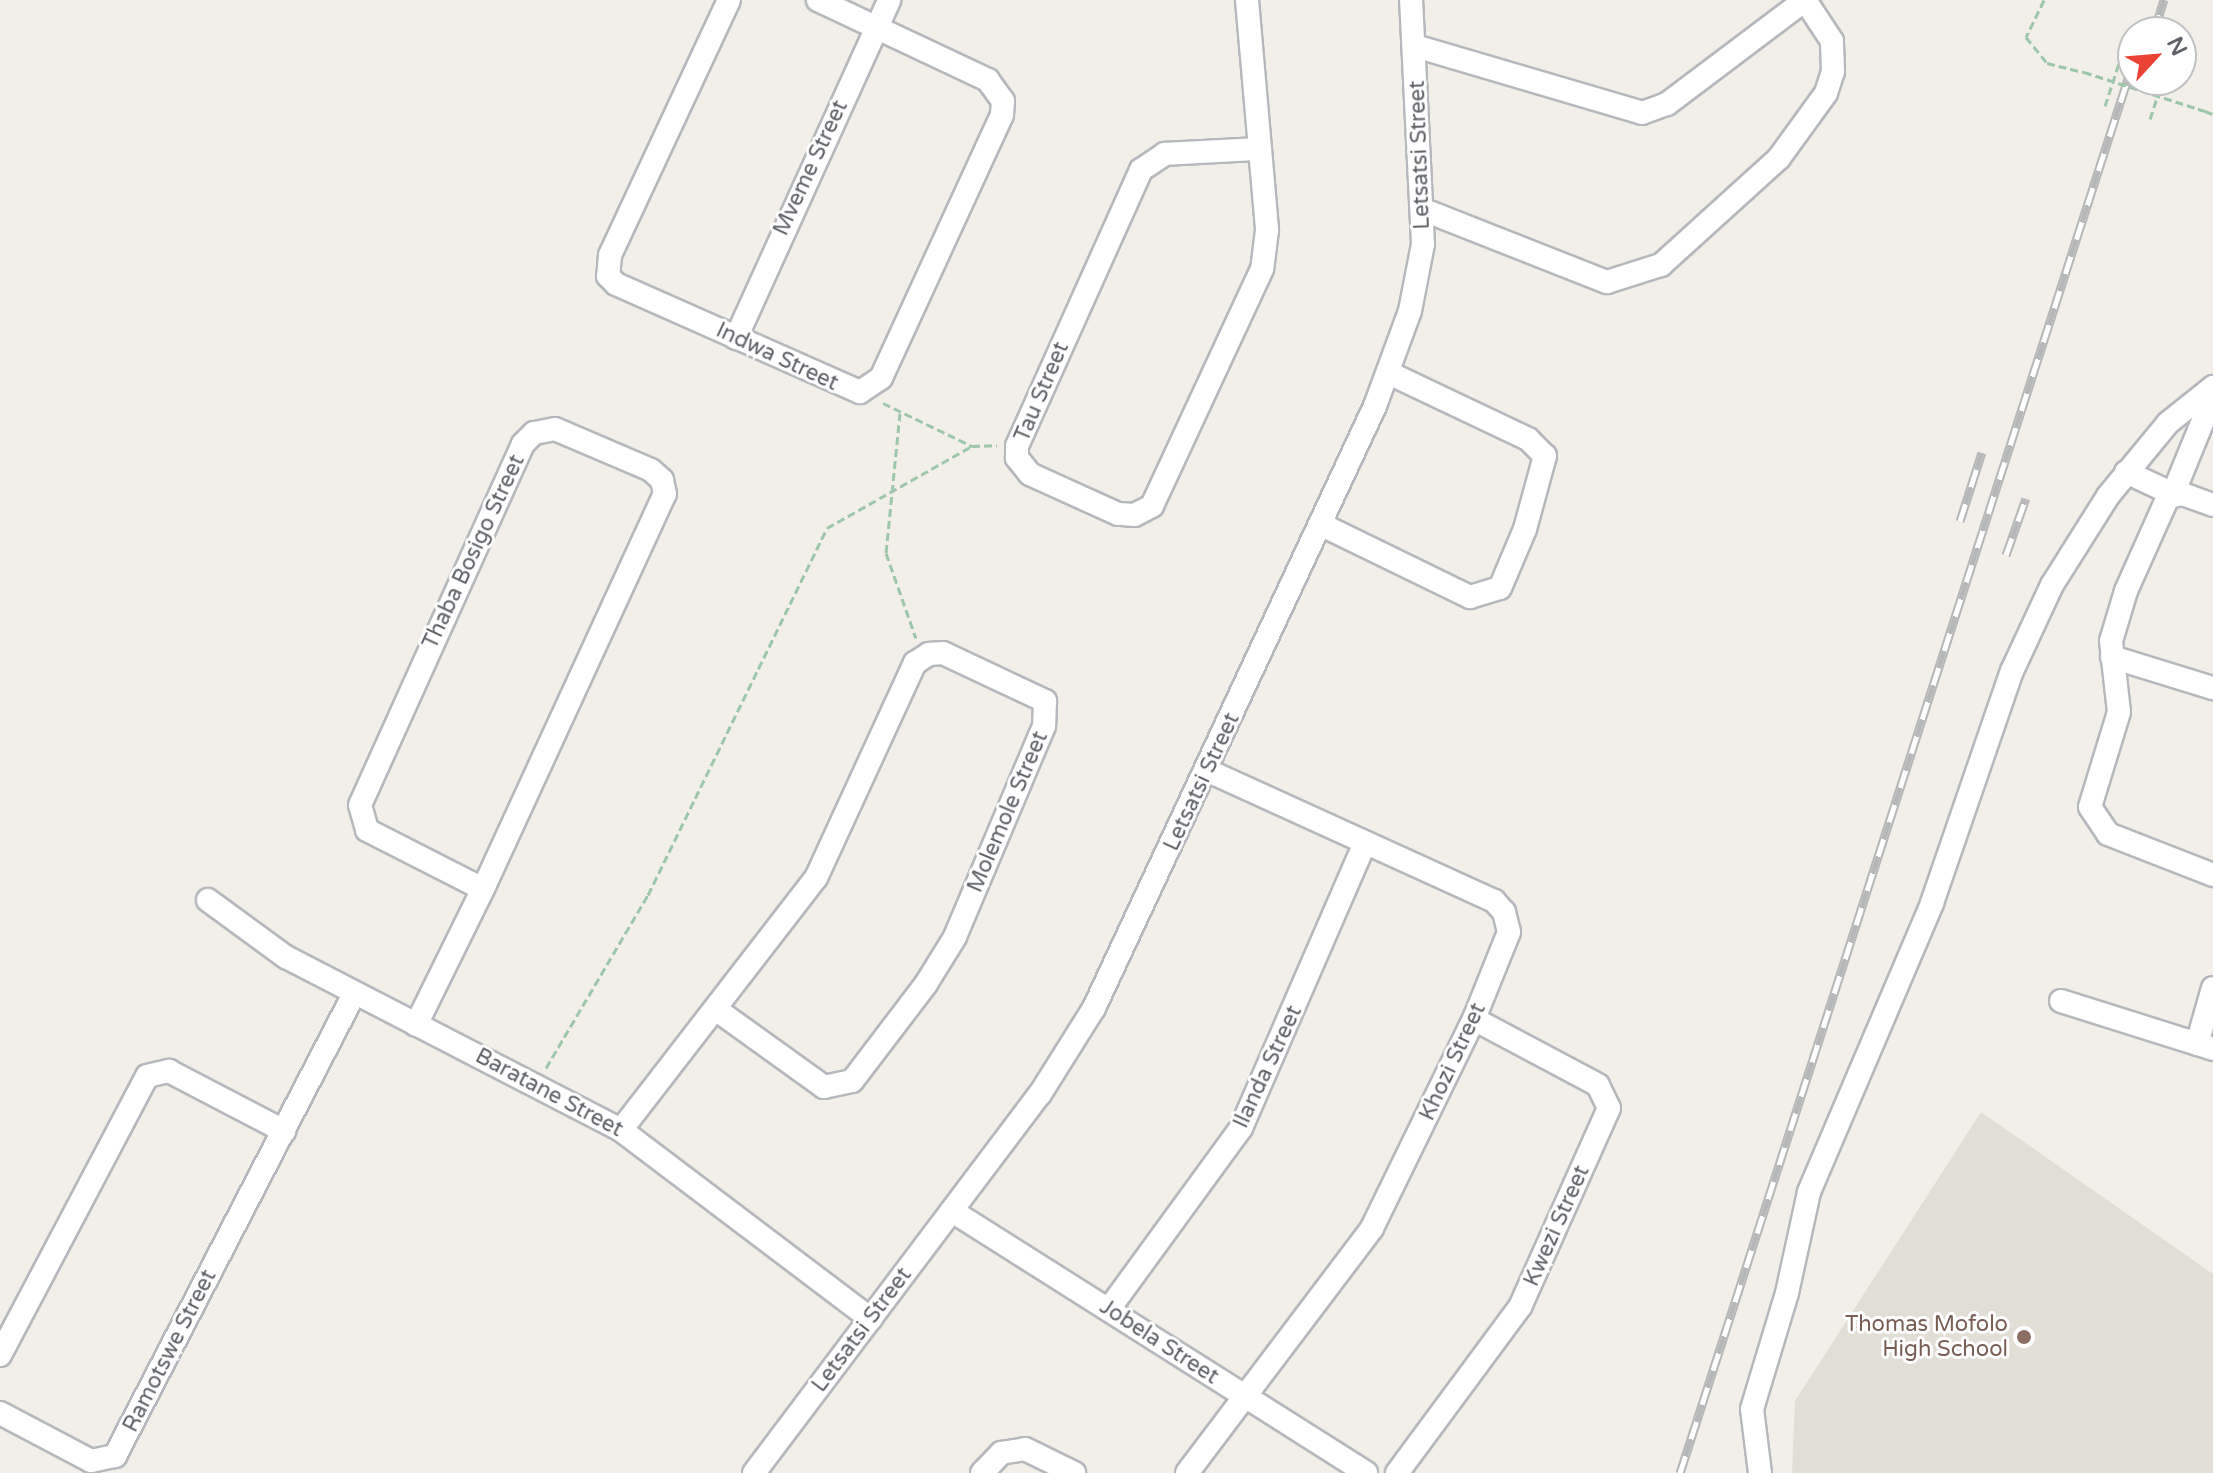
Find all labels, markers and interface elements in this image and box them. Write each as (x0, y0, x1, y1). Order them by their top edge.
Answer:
north arrow (2117, 16, 2197, 96)
text: N (2161, 33, 2192, 60)
street label: Letsatsi Street (1404, 80, 1436, 230)
street label: Mveme Street (768, 96, 854, 240)
street label: Indwa Street (712, 317, 842, 397)
street label: Tau Street (1009, 338, 1075, 446)
street label: Thaba Bosigo Street (417, 451, 531, 653)
street label: Letsatsi Street (1159, 709, 1245, 855)
street label: Molemole Street (962, 728, 1054, 896)
street label: Khozi Street (1414, 999, 1492, 1125)
street label: Ilanda Street (1228, 1002, 1308, 1132)
street label: Baratane Street (471, 1043, 627, 1143)
street label: Kwezi Street (1519, 1161, 1595, 1291)
street label: Letsatsi Street (807, 1262, 917, 1398)
street label: Ramotswe Street (118, 1265, 222, 1437)
street label: Jobela Street (1095, 1294, 1223, 1390)
place label: Thomas Mofolo High School (1845, 1311, 2008, 1362)
marker: Thomas Mofolo High School (2015, 1328, 2033, 1346)

